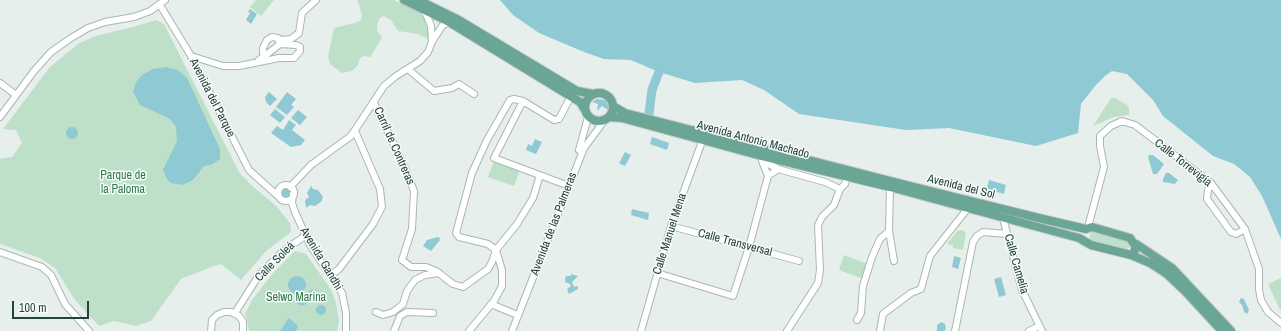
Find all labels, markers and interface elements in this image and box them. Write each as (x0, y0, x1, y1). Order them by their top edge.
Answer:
street label: Avenida del Parque (186, 56, 238, 140)
street label: Carril de Contreras (370, 105, 418, 187)
street label: Avenida Antonio Machado (695, 118, 811, 162)
street label: Calle Torrevigía (1151, 136, 1215, 190)
park label: Parque de la Paloma (100, 169, 146, 197)
street label: Avenida de las Palmeras (528, 170, 580, 278)
street label: Avenida del Sol (926, 172, 996, 202)
street label: Calle Manuel Mena (650, 191, 690, 277)
street label: Avenida Gandhi (297, 225, 345, 293)
street label: Calle Transversal (696, 226, 774, 260)
street label: Calle Camelia (1001, 232, 1031, 296)
street label: Calle Soleá (252, 239, 298, 285)
park label: Selwo Marina (266, 291, 326, 305)
scale bar (14, 293, 91, 319)
text: 100 m (19, 300, 46, 316)

